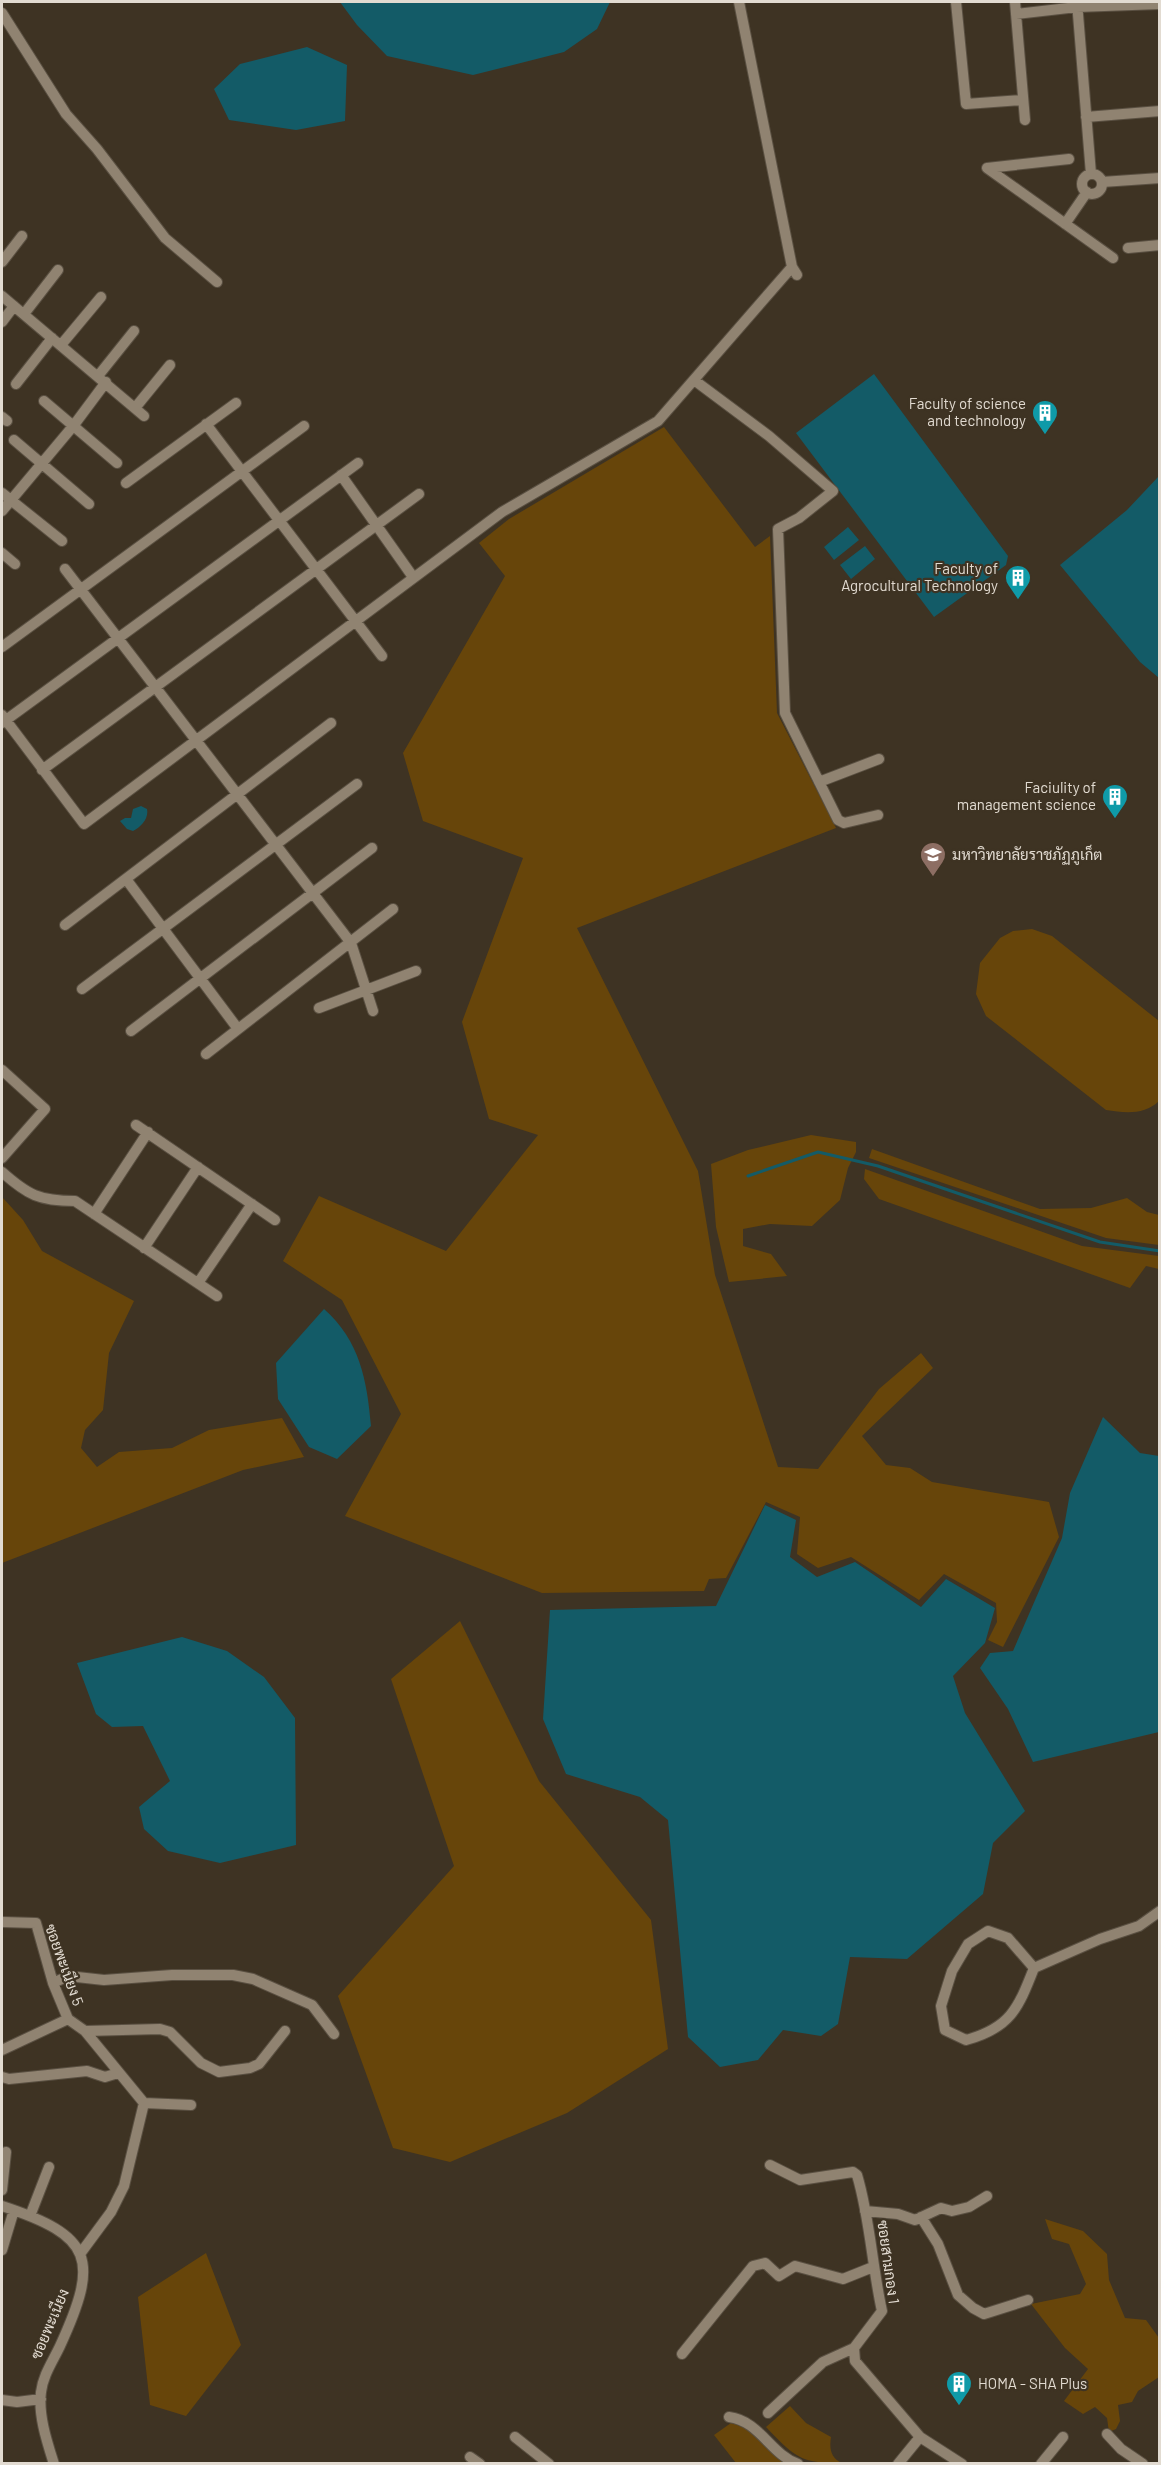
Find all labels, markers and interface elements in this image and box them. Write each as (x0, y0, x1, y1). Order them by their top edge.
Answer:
place label: Faculty of science and technology (909, 394, 1026, 429)
building icon: Faculty of science and technology (1030, 398, 1060, 436)
place label: Faculty of Agrocultural Technology (841, 559, 998, 594)
building icon: Faculty of Agrocultural Technology (1003, 563, 1033, 601)
place label: Faciulity of management science (957, 778, 1096, 813)
building icon: Faciulity of management science (1100, 782, 1130, 820)
school or university icon: มหาวิทยาลัยราชภัฏภูเก็ต (918, 840, 948, 878)
place label: มหาวิทยาลัยราชภัฏภูเก็ต (952, 844, 1102, 865)
street label: ซอยพะเนียง 5 (42, 1921, 88, 2008)
street label: ซอยสามกอง 1 (874, 2219, 904, 2305)
street label: ซอยพะเนียง (26, 2286, 72, 2362)
building icon: HOMA - SHA Plus (944, 2369, 974, 2407)
place label: HOMA - SHA Plus (978, 2374, 1087, 2392)

